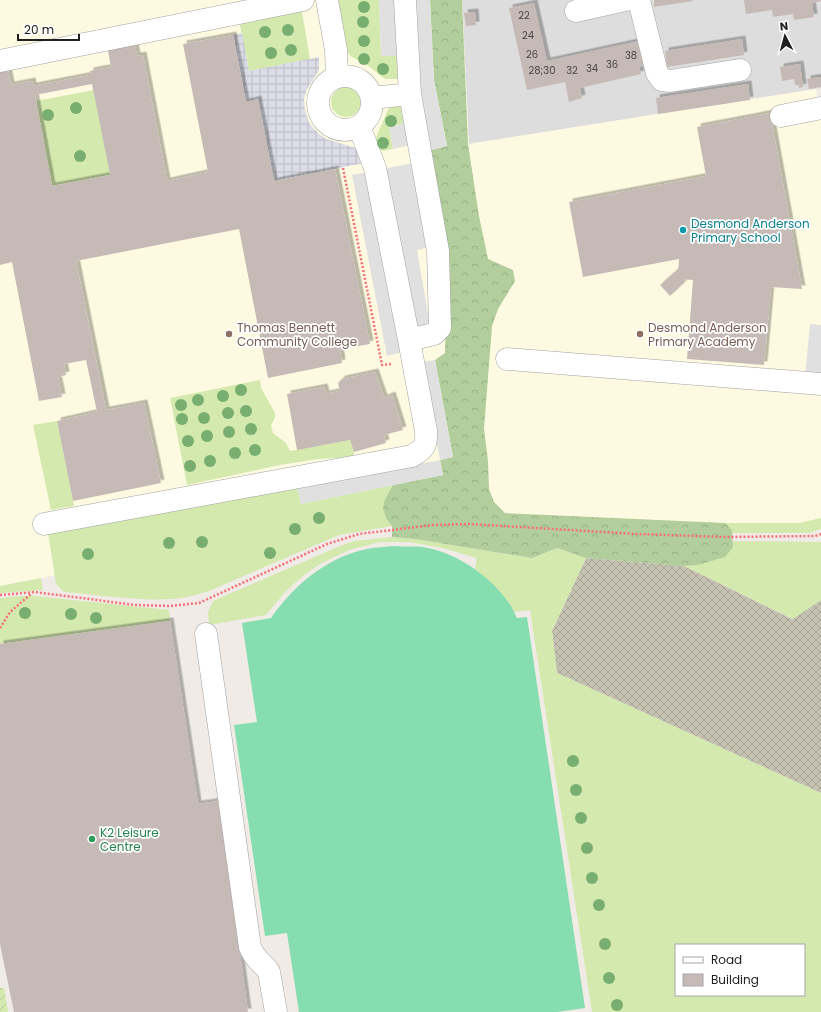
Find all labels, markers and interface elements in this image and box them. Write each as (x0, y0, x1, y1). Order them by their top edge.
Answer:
house number: 22 (518, 8, 530, 23)
scale bar (18, 16, 79, 42)
north arrow (765, 16, 805, 56)
text: N (779, 18, 789, 34)
text: 20 m (24, 21, 54, 38)
house number: 24 (522, 28, 534, 43)
house number: 26 (526, 47, 538, 62)
house number: 38 (625, 48, 637, 63)
house number: 36 (606, 57, 618, 72)
house number: 34 (586, 61, 598, 76)
house number: 28;30 (529, 63, 555, 78)
house number: 32 (566, 63, 578, 78)
place label: Desmond Anderson Primary School (691, 215, 810, 246)
marker: Desmond Anderson Primary School (678, 225, 688, 235)
place label: Thomas Bennett Community College (237, 319, 357, 350)
place label: Desmond Anderson Primary Academy (648, 319, 767, 350)
marker: Thomas Bennett Community College (224, 329, 234, 339)
marker: Desmond Anderson Primary Academy (635, 329, 645, 339)
place label: K2 Leisure Centre (100, 824, 159, 855)
marker: K2 Leisure Centre (87, 834, 97, 844)
legend (675, 944, 805, 996)
text: Road (711, 951, 742, 968)
text: Building (711, 971, 759, 988)

